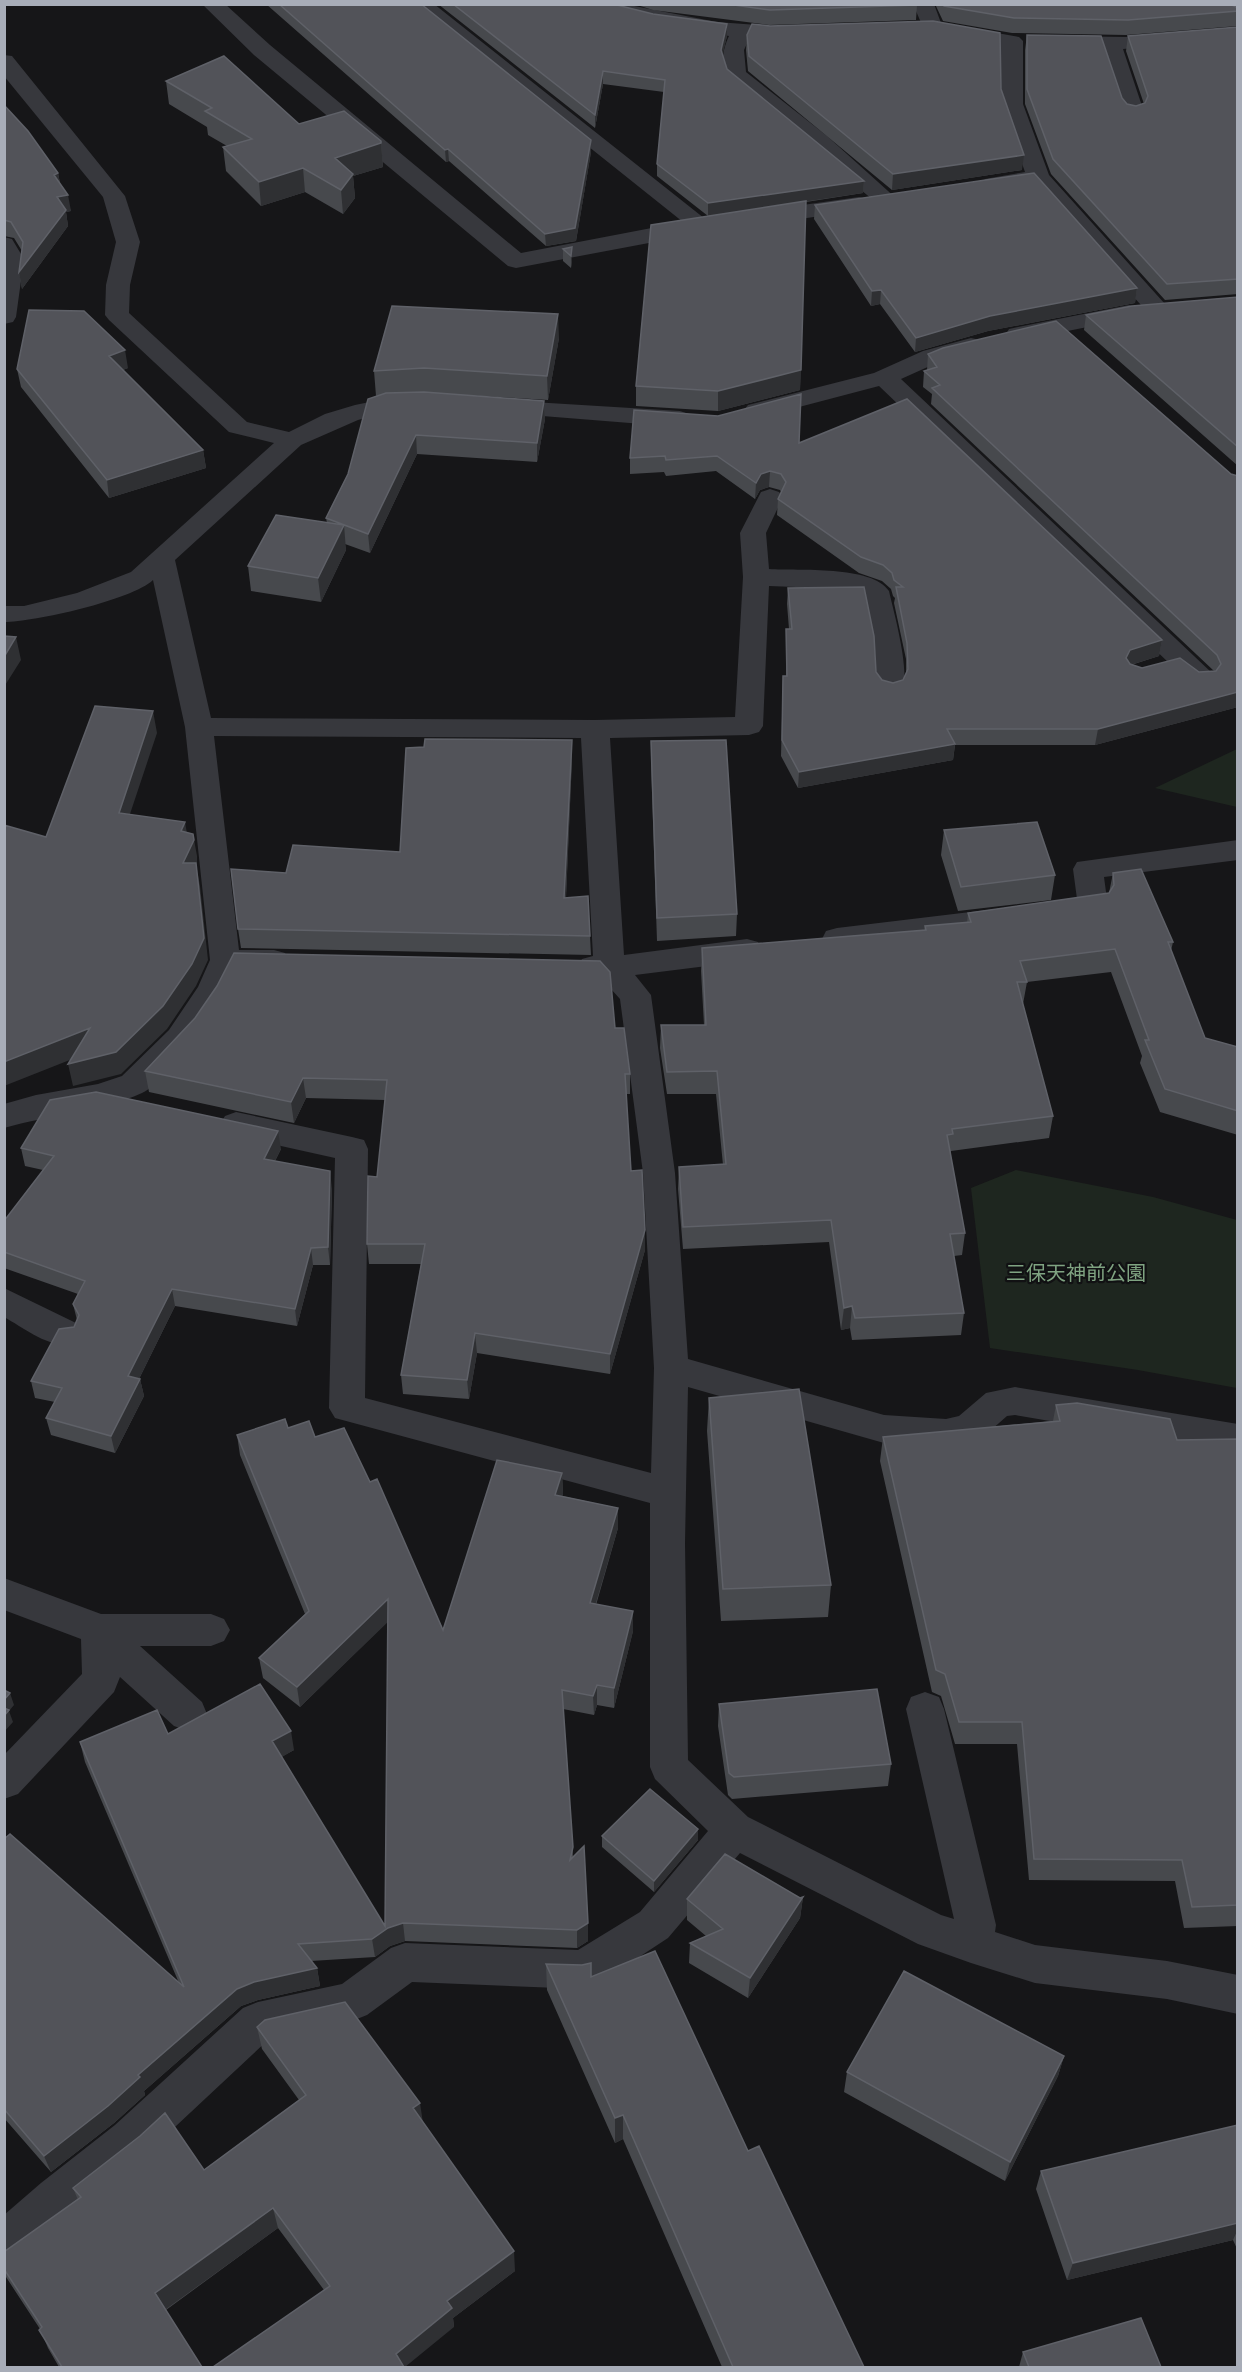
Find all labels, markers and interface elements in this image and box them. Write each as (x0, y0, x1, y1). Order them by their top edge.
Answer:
park label: 三保天神前公園 (1006, 1260, 1146, 1284)

